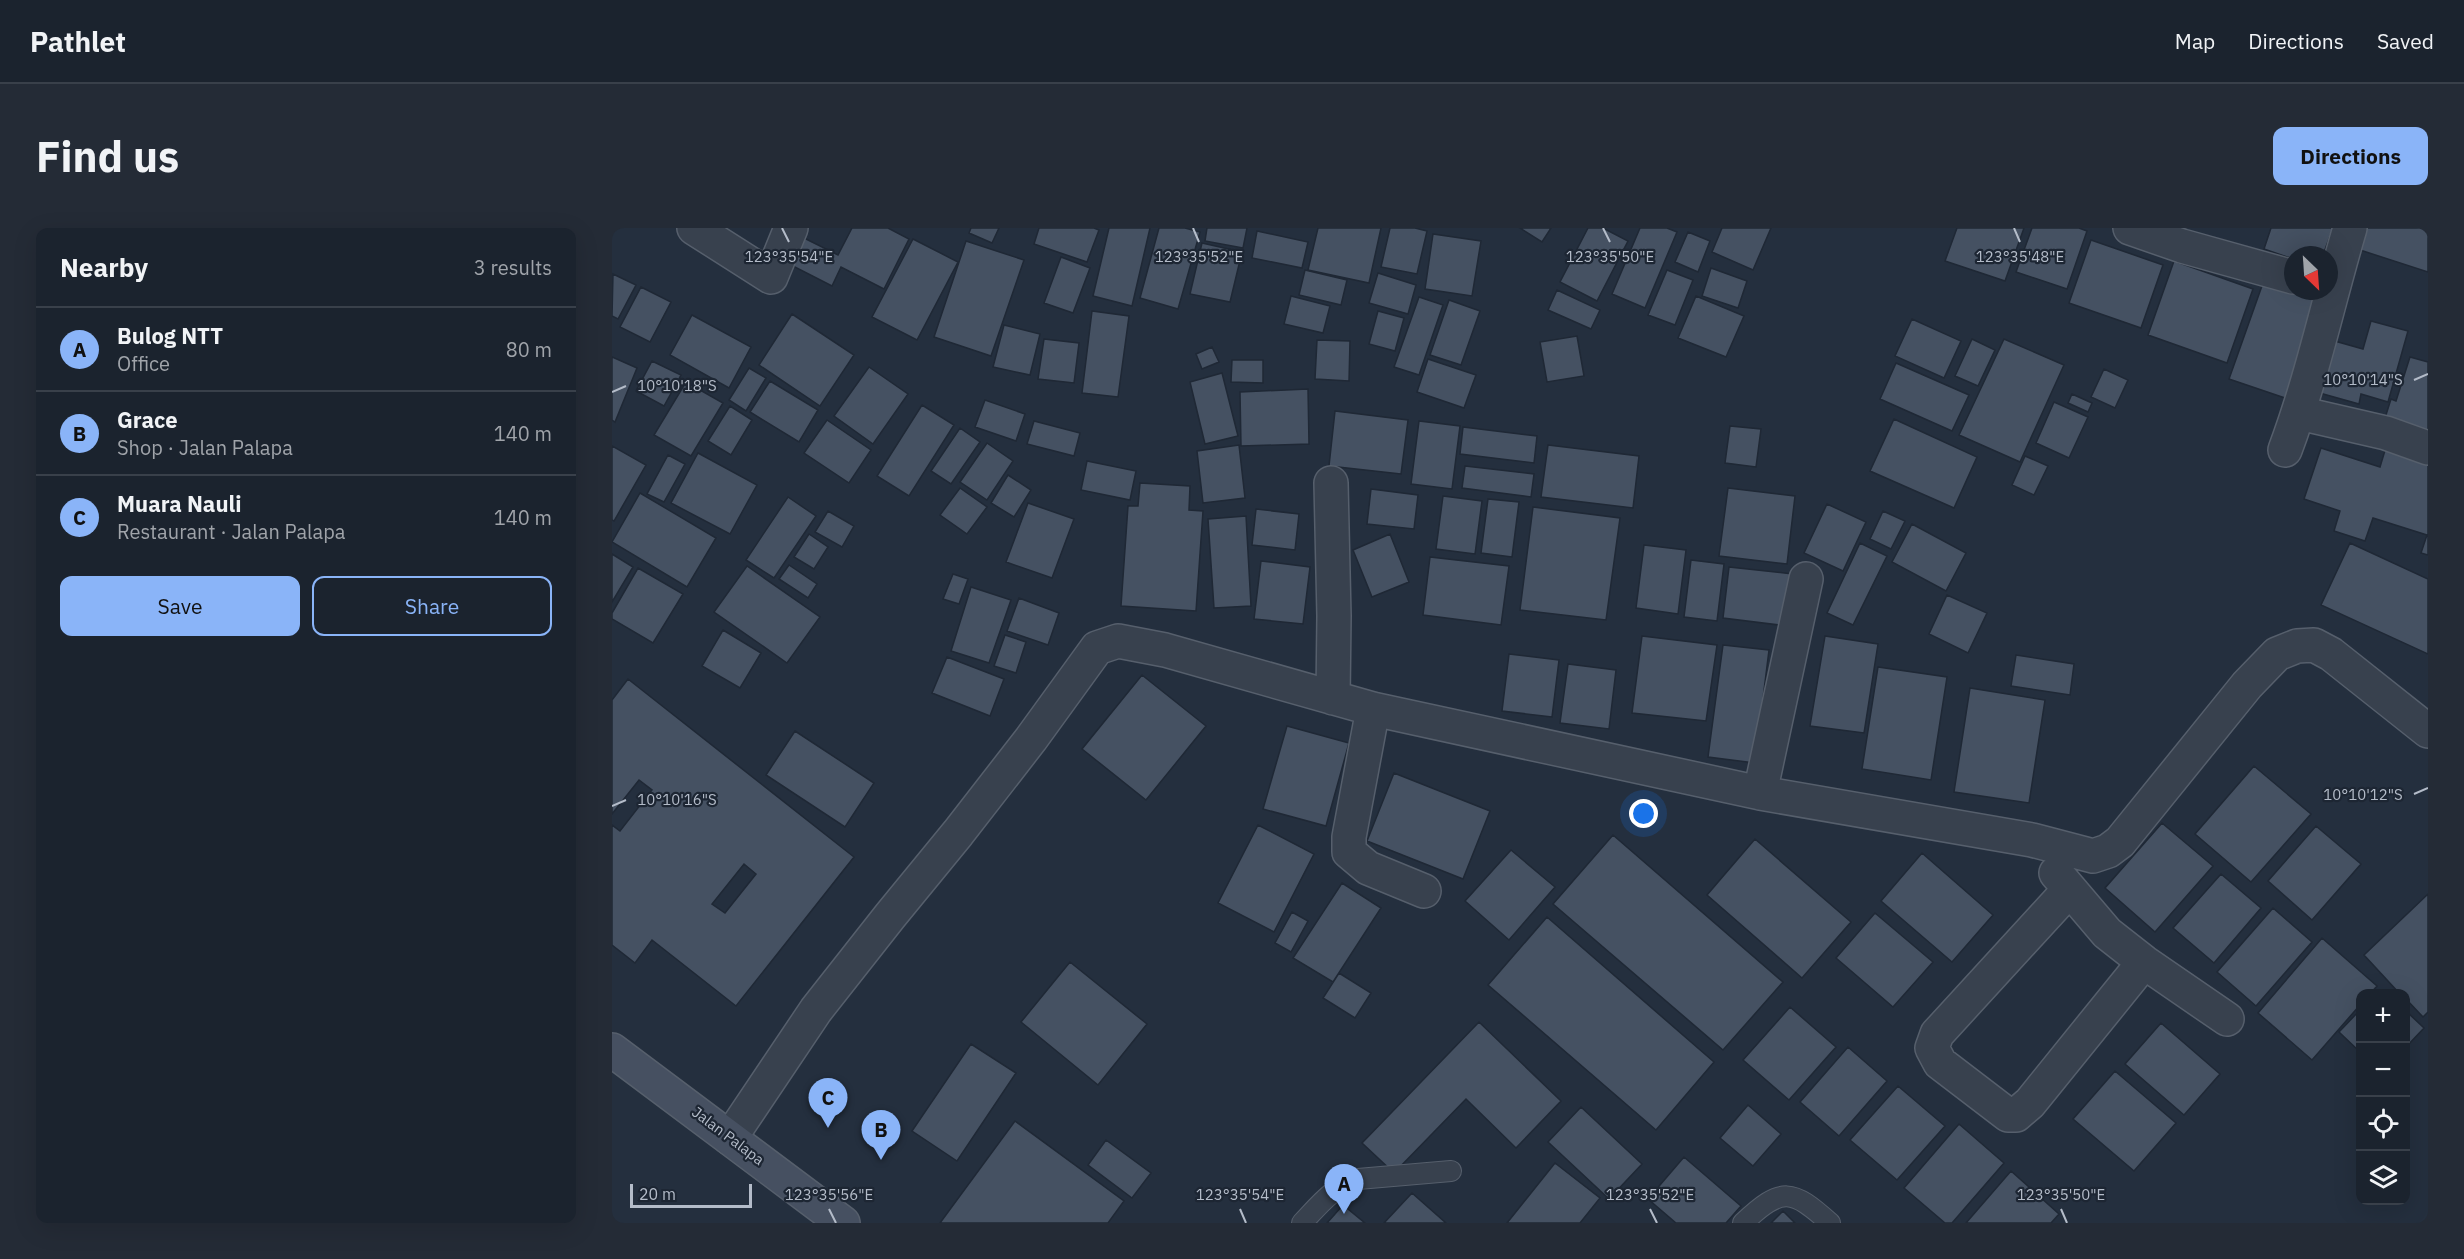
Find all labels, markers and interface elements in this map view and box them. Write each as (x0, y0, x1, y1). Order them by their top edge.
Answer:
text: Pathlet (30, 23, 126, 60)
text: Map (2175, 27, 2215, 55)
text: Directions (2248, 27, 2344, 55)
text: Saved (2377, 27, 2434, 55)
button: Directions (2273, 127, 2428, 185)
text: Find us (36, 129, 179, 184)
north arrow (2284, 246, 2338, 300)
text: 123°35'54"E (745, 247, 833, 266)
text: 123°35'52"E (1155, 247, 1243, 266)
text: 123°35'50"E (1566, 247, 1654, 266)
text: 123°35'48"E (1976, 247, 2064, 266)
text: Nearby (60, 250, 148, 284)
text: 3 results (474, 254, 552, 281)
text: Bulog NTT (117, 321, 223, 350)
text: A (73, 336, 86, 363)
text: 80 m (506, 336, 552, 363)
text: Office (117, 350, 170, 377)
text: 10°10'14"S (2323, 370, 2403, 389)
text: 10°10'18"S (637, 376, 717, 395)
text: Grace (117, 405, 178, 434)
text: B (73, 420, 86, 447)
text: 140 m (494, 420, 552, 447)
text: Shop · Jalan Palapa (117, 434, 293, 461)
text: Muara Nauli (117, 489, 241, 518)
text: C (73, 504, 86, 531)
text: 140 m (494, 504, 552, 531)
text: Restaurant · Jalan Palapa (117, 518, 346, 545)
button: Save (60, 576, 300, 636)
button: Share (312, 576, 552, 636)
text: 10°10'12"S (2323, 785, 2403, 804)
text: 10°10'16"S (637, 790, 717, 809)
your location (1629, 799, 1658, 828)
map controls (2356, 989, 2410, 1205)
button: + (2356, 989, 2410, 1043)
button: − (2356, 1043, 2410, 1097)
pin: C (808, 1078, 848, 1128)
button: locate (2356, 1097, 2410, 1151)
street label: Jalan Palapa (688, 1102, 768, 1169)
pin: B (862, 1110, 900, 1160)
button: layers (2356, 1151, 2410, 1205)
pin: A (1324, 1164, 1364, 1214)
scale bar (630, 1181, 752, 1208)
text: 20 m (639, 1184, 676, 1204)
text: 123°35'56"E (785, 1185, 873, 1204)
text: 123°35'54"E (1196, 1185, 1284, 1204)
text: 123°35'52"E (1606, 1185, 1694, 1204)
text: 123°35'50"E (2017, 1185, 2105, 1204)

